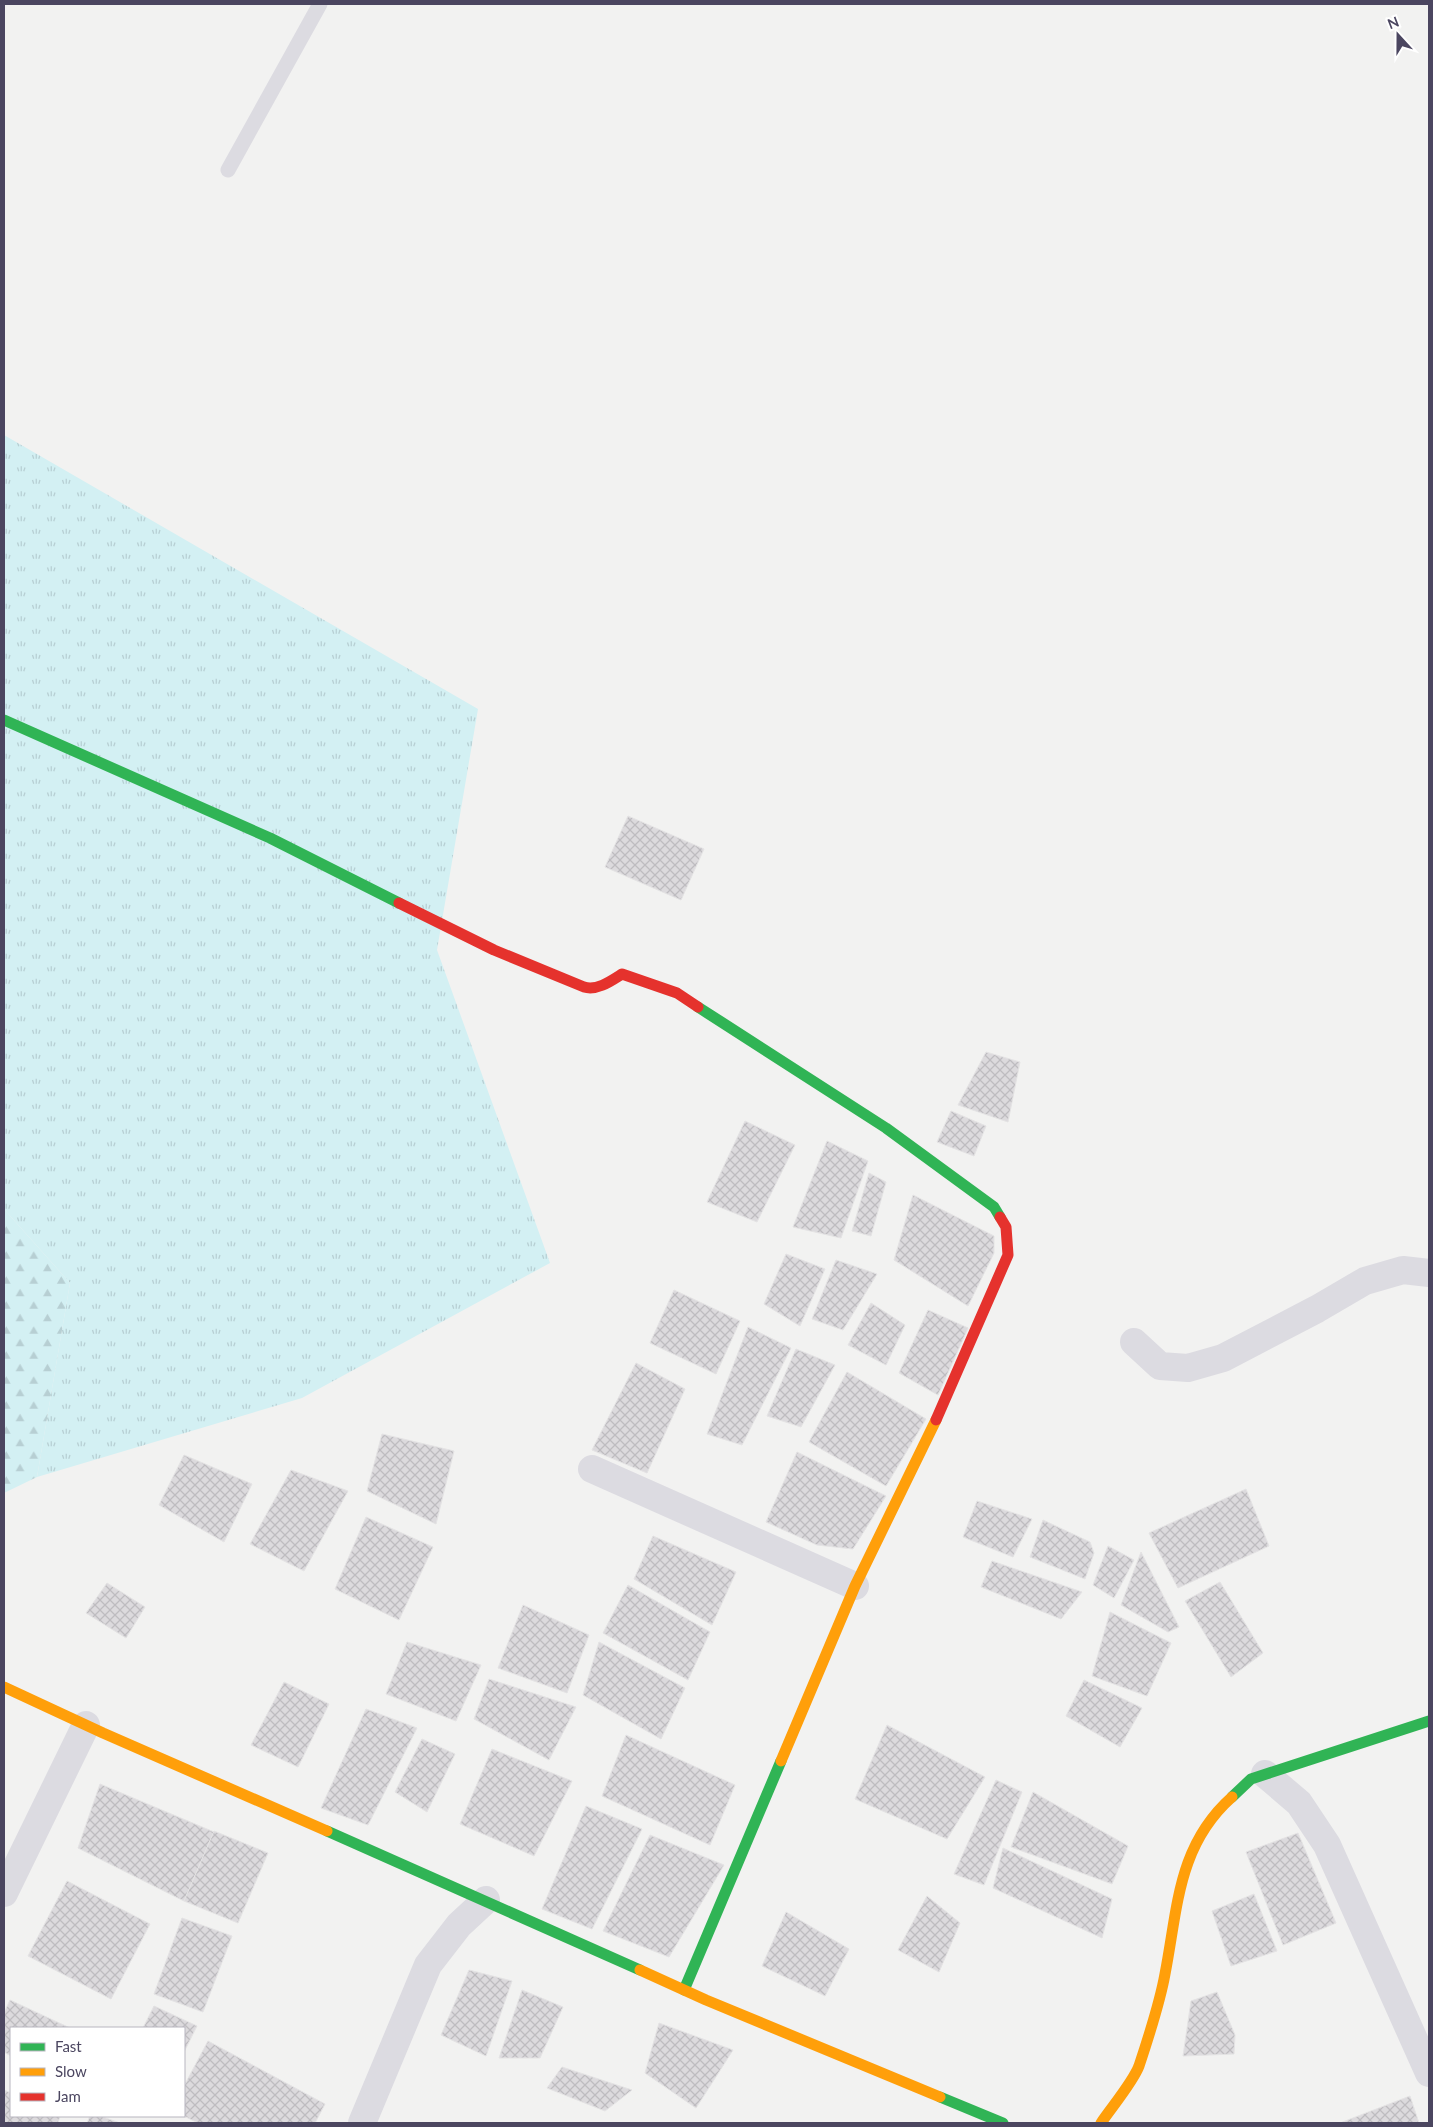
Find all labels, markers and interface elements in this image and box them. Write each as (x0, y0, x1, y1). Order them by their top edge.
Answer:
north arrow (1373, 10, 1423, 60)
text: N (1385, 13, 1401, 32)
legend (10, 2027, 185, 2117)
text: Fast (55, 2037, 82, 2055)
text: Slow (55, 2062, 87, 2080)
text: Jam (55, 2087, 81, 2105)

